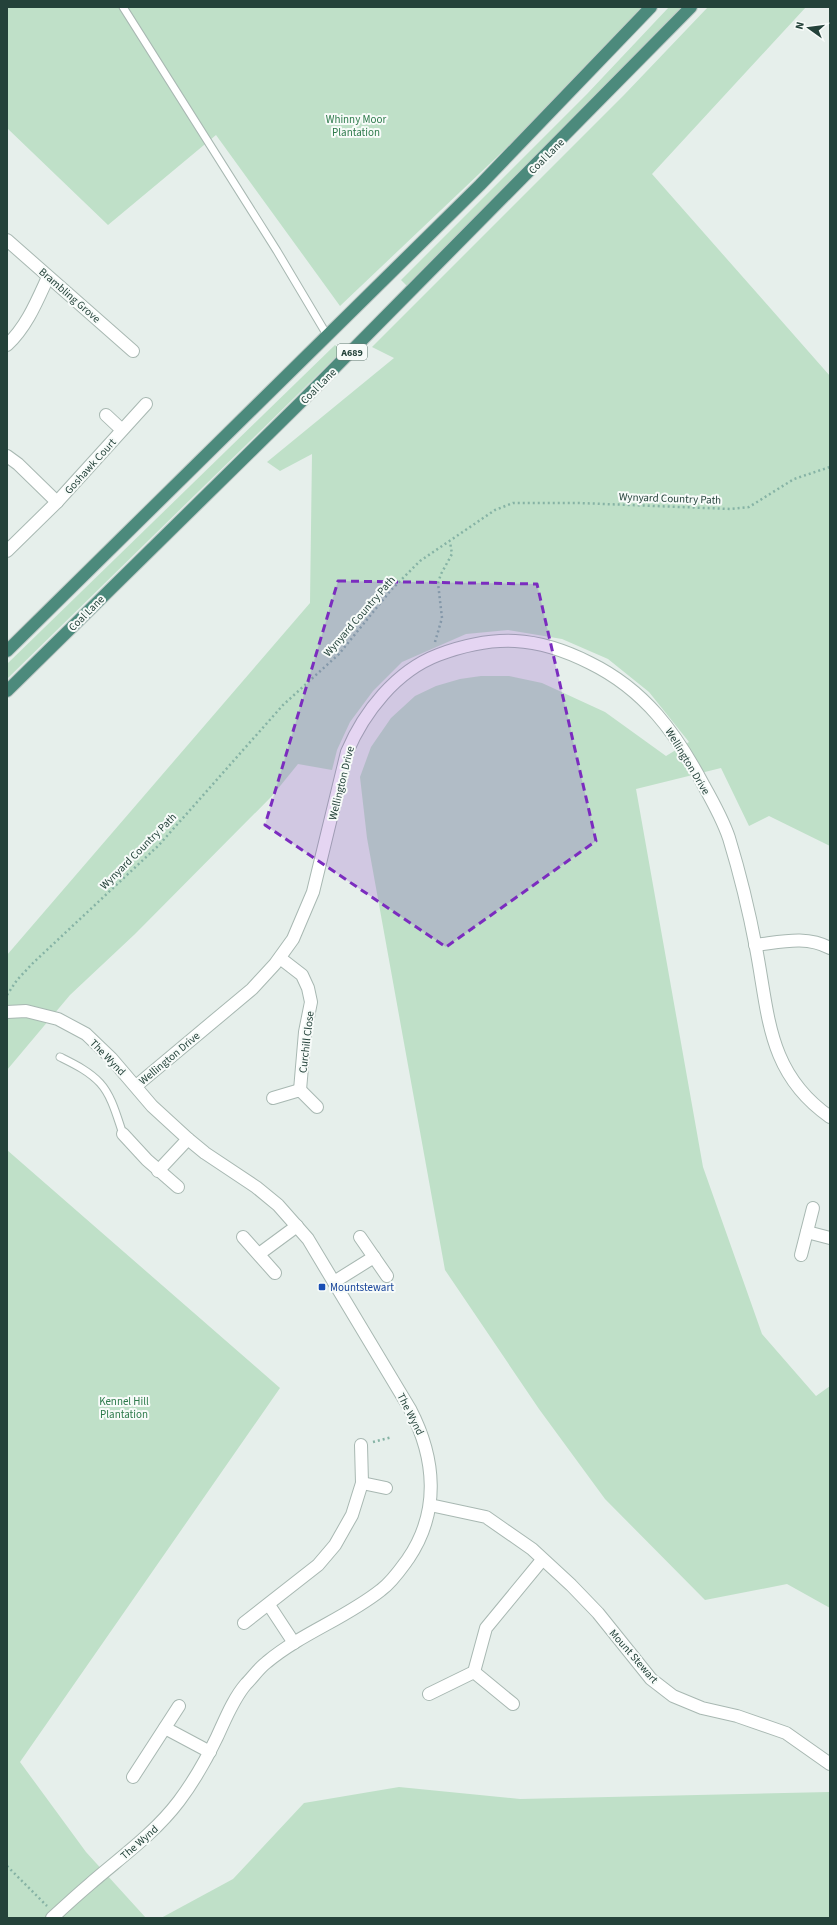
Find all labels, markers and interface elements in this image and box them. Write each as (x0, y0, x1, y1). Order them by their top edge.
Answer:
north arrow (789, 8, 829, 48)
text: N (792, 20, 808, 31)
park label: Whinny Moor Plantation (326, 112, 386, 140)
street label: Coal Lane (525, 135, 568, 178)
street label: Brambling Grove (36, 264, 104, 327)
road number: A689 (337, 344, 367, 360)
street label: Coal Lane (297, 365, 340, 408)
street label: Goshawk Court (61, 435, 120, 497)
street label: Wynyard Country Path (618, 489, 721, 508)
street label: Wynyard Country Path (320, 573, 399, 660)
street label: Coal Lane (65, 592, 108, 635)
street label: Wellington Drive (662, 725, 714, 798)
street label: Wellington Drive (325, 744, 358, 822)
street label: Wynyard Country Path (97, 810, 180, 893)
street label: Curchill Close (295, 1010, 318, 1074)
street label: Wellington Drive (136, 1028, 203, 1088)
street label: The Wynd (86, 1036, 129, 1079)
place label: Mountstewart (330, 1280, 394, 1295)
marker: Mountstewart (317, 1282, 327, 1292)
street label: The Wynd (394, 1391, 428, 1438)
park label: Kennel Hill Plantation (99, 1394, 149, 1422)
street label: Mount Stewart (606, 1626, 662, 1687)
street label: The Wynd (117, 1822, 161, 1863)

